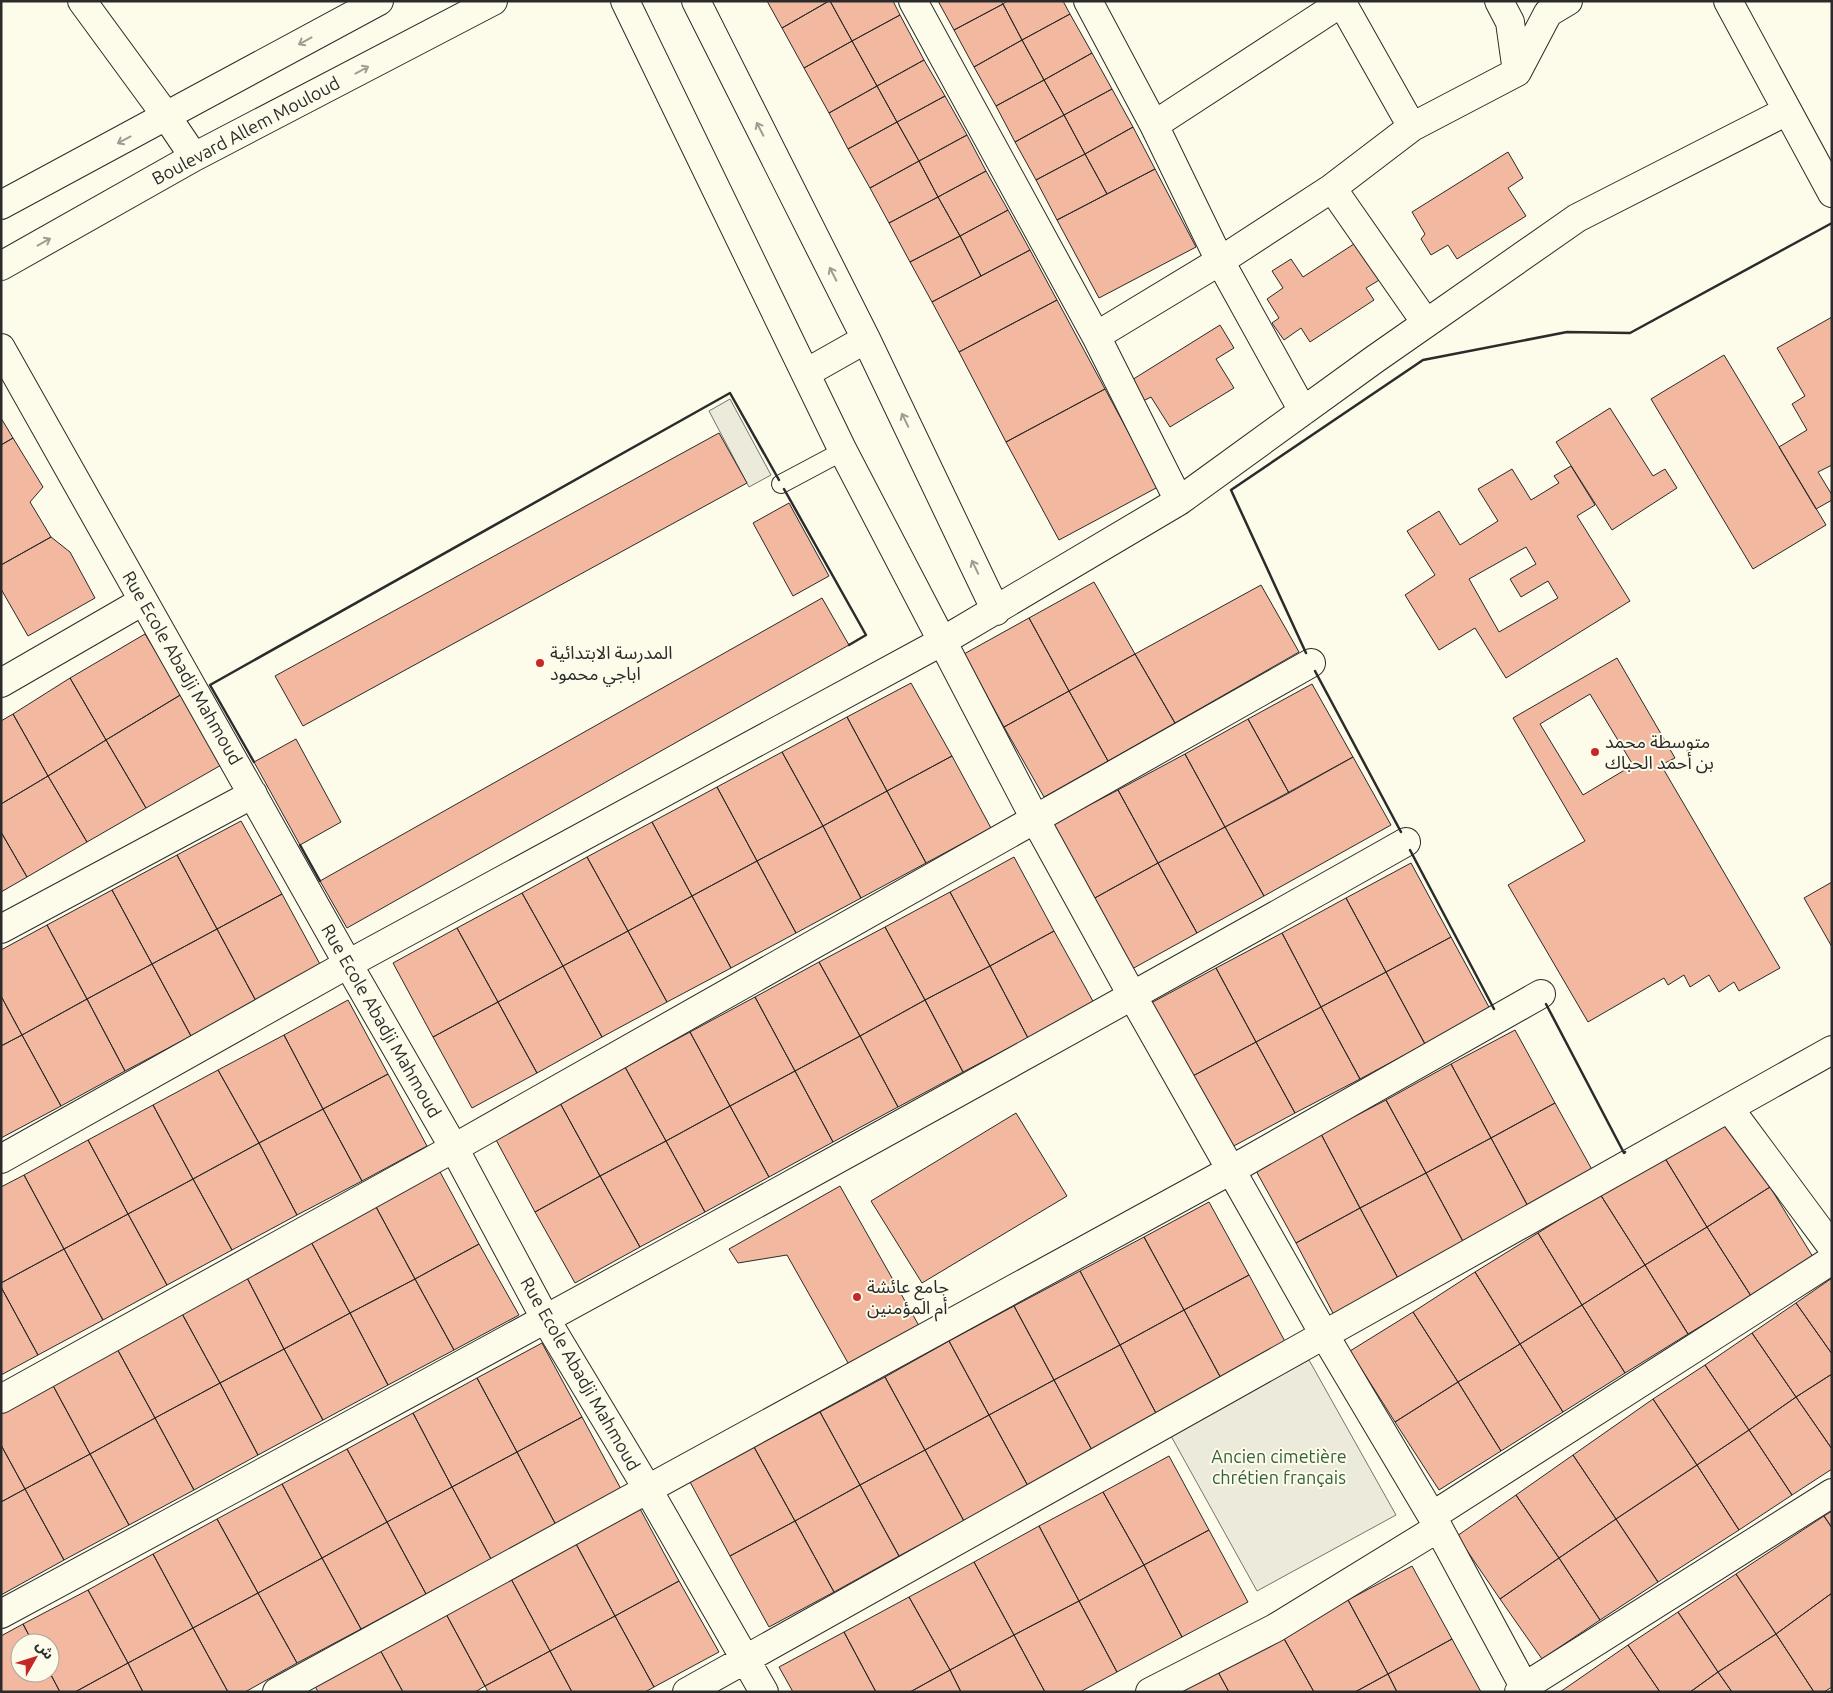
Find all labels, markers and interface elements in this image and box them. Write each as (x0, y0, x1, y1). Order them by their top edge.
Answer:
one-way arrow (299, 37, 313, 47)
one-way arrow (354, 65, 369, 74)
street label: Boulevard Allem Mouloud (148, 72, 343, 188)
one-way arrow (755, 122, 764, 137)
one-way arrow (118, 135, 132, 145)
one-way arrow (36, 237, 51, 247)
one-way arrow (828, 267, 837, 282)
one-way arrow (900, 413, 909, 428)
one-way arrow (970, 560, 979, 575)
street label: Rue Ecole Abadji Mahmoud (119, 567, 247, 768)
place label: المدرسة الابتدائية اباجي محمود (550, 642, 672, 687)
marker: المدرسة الابتدائية اباجي محمود (534, 657, 546, 669)
place label: متوسطة محمد بن أحمد الحباك (1605, 731, 1714, 774)
marker: متوسطة محمد بن أحمد الحباك (1589, 746, 1601, 758)
street label: Rue Ecole Abadji Mahmoud (318, 920, 446, 1121)
street label: Rue Ecole Abadji Mahmoud (517, 1273, 645, 1474)
place label: جامع عائشة أم المؤمنين (867, 1276, 949, 1322)
marker: جامع عائشة أم المؤمنين (851, 1291, 863, 1303)
park label: Ancien cimetière chrétien français (1211, 1446, 1347, 1487)
north arrow (10, 1633, 60, 1683)
text: ش (33, 1637, 57, 1662)

